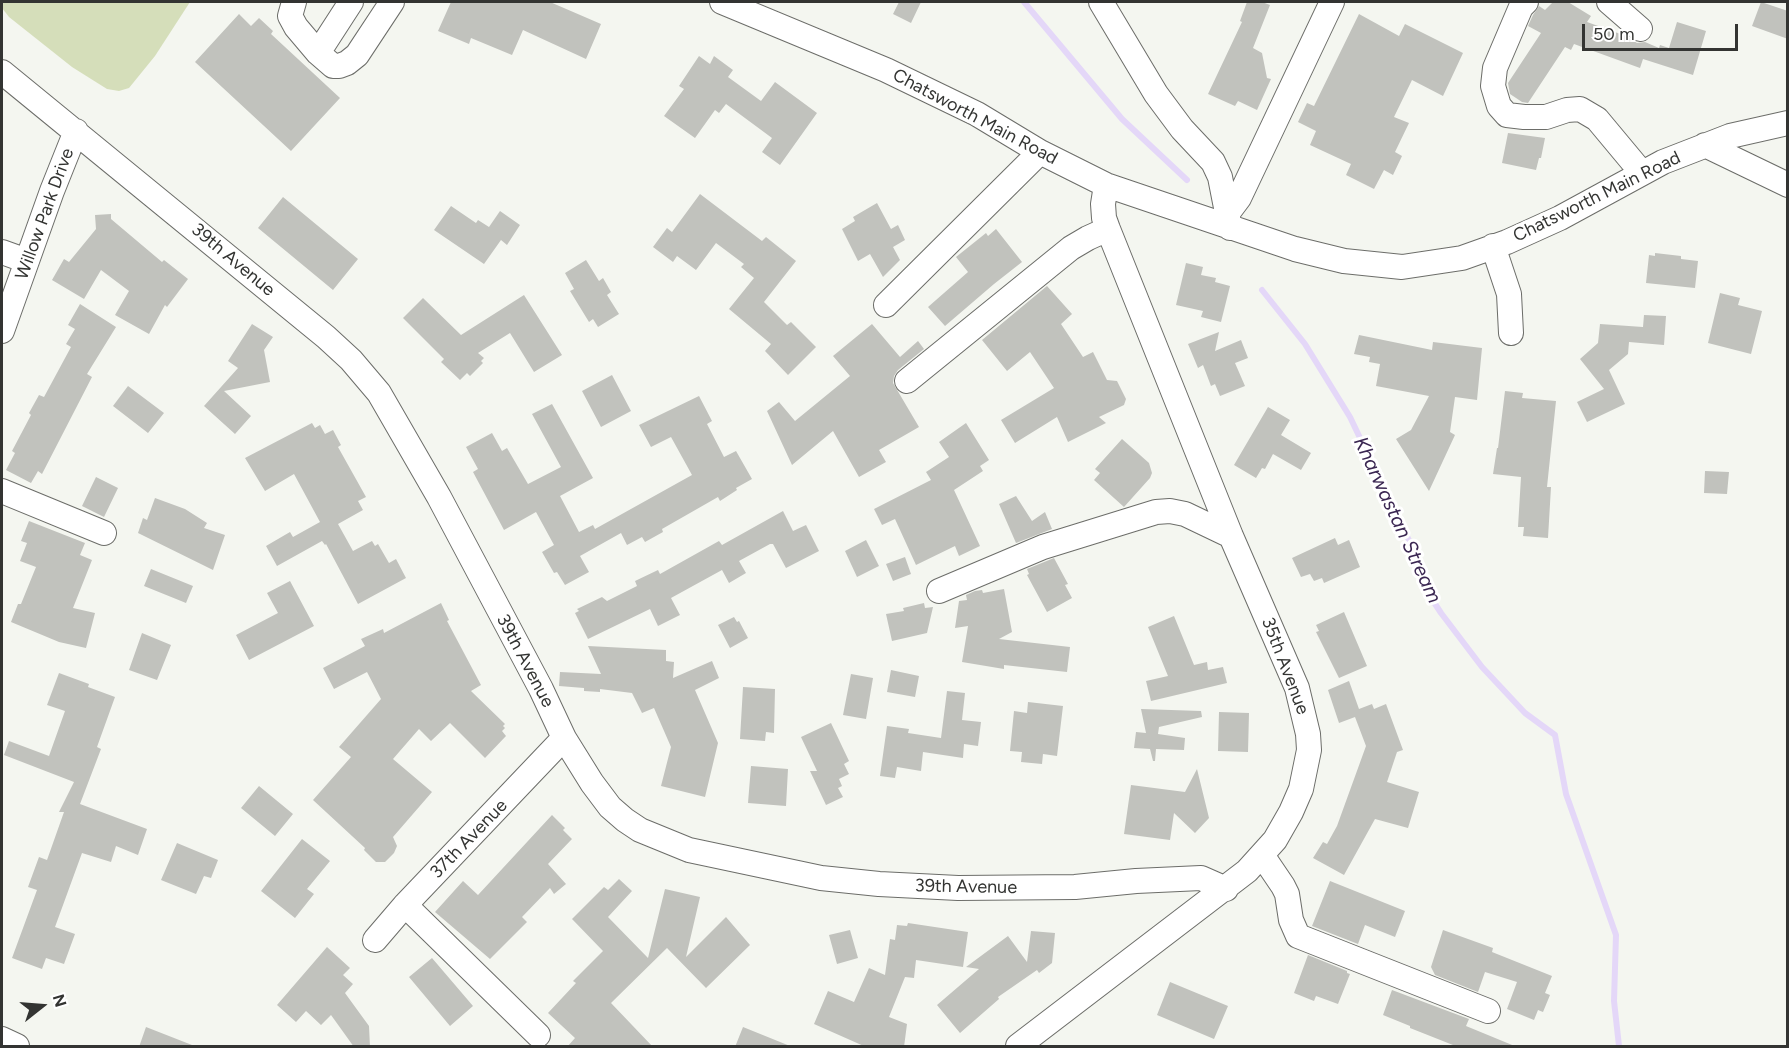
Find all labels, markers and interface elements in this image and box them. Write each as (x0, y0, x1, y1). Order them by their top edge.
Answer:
scale bar (1585, 12, 1741, 50)
text: 50 m (1593, 23, 1635, 45)
street label: Chatsworth Main Road (889, 64, 1061, 170)
street label: Willow Park Drive (11, 145, 79, 283)
street label: Chatsworth Main Road (1510, 147, 1684, 247)
street label: 39th Avenue (187, 219, 279, 301)
water label: Kharwastan Stream (1348, 433, 1446, 607)
street label: 39th Avenue (491, 611, 559, 711)
street label: 35th Avenue (1257, 614, 1313, 718)
street label: 37th Avenue (426, 795, 512, 883)
street label: 39th Avenue (915, 875, 1017, 899)
north arrow (12, 976, 72, 1036)
text: N (49, 992, 71, 1009)

